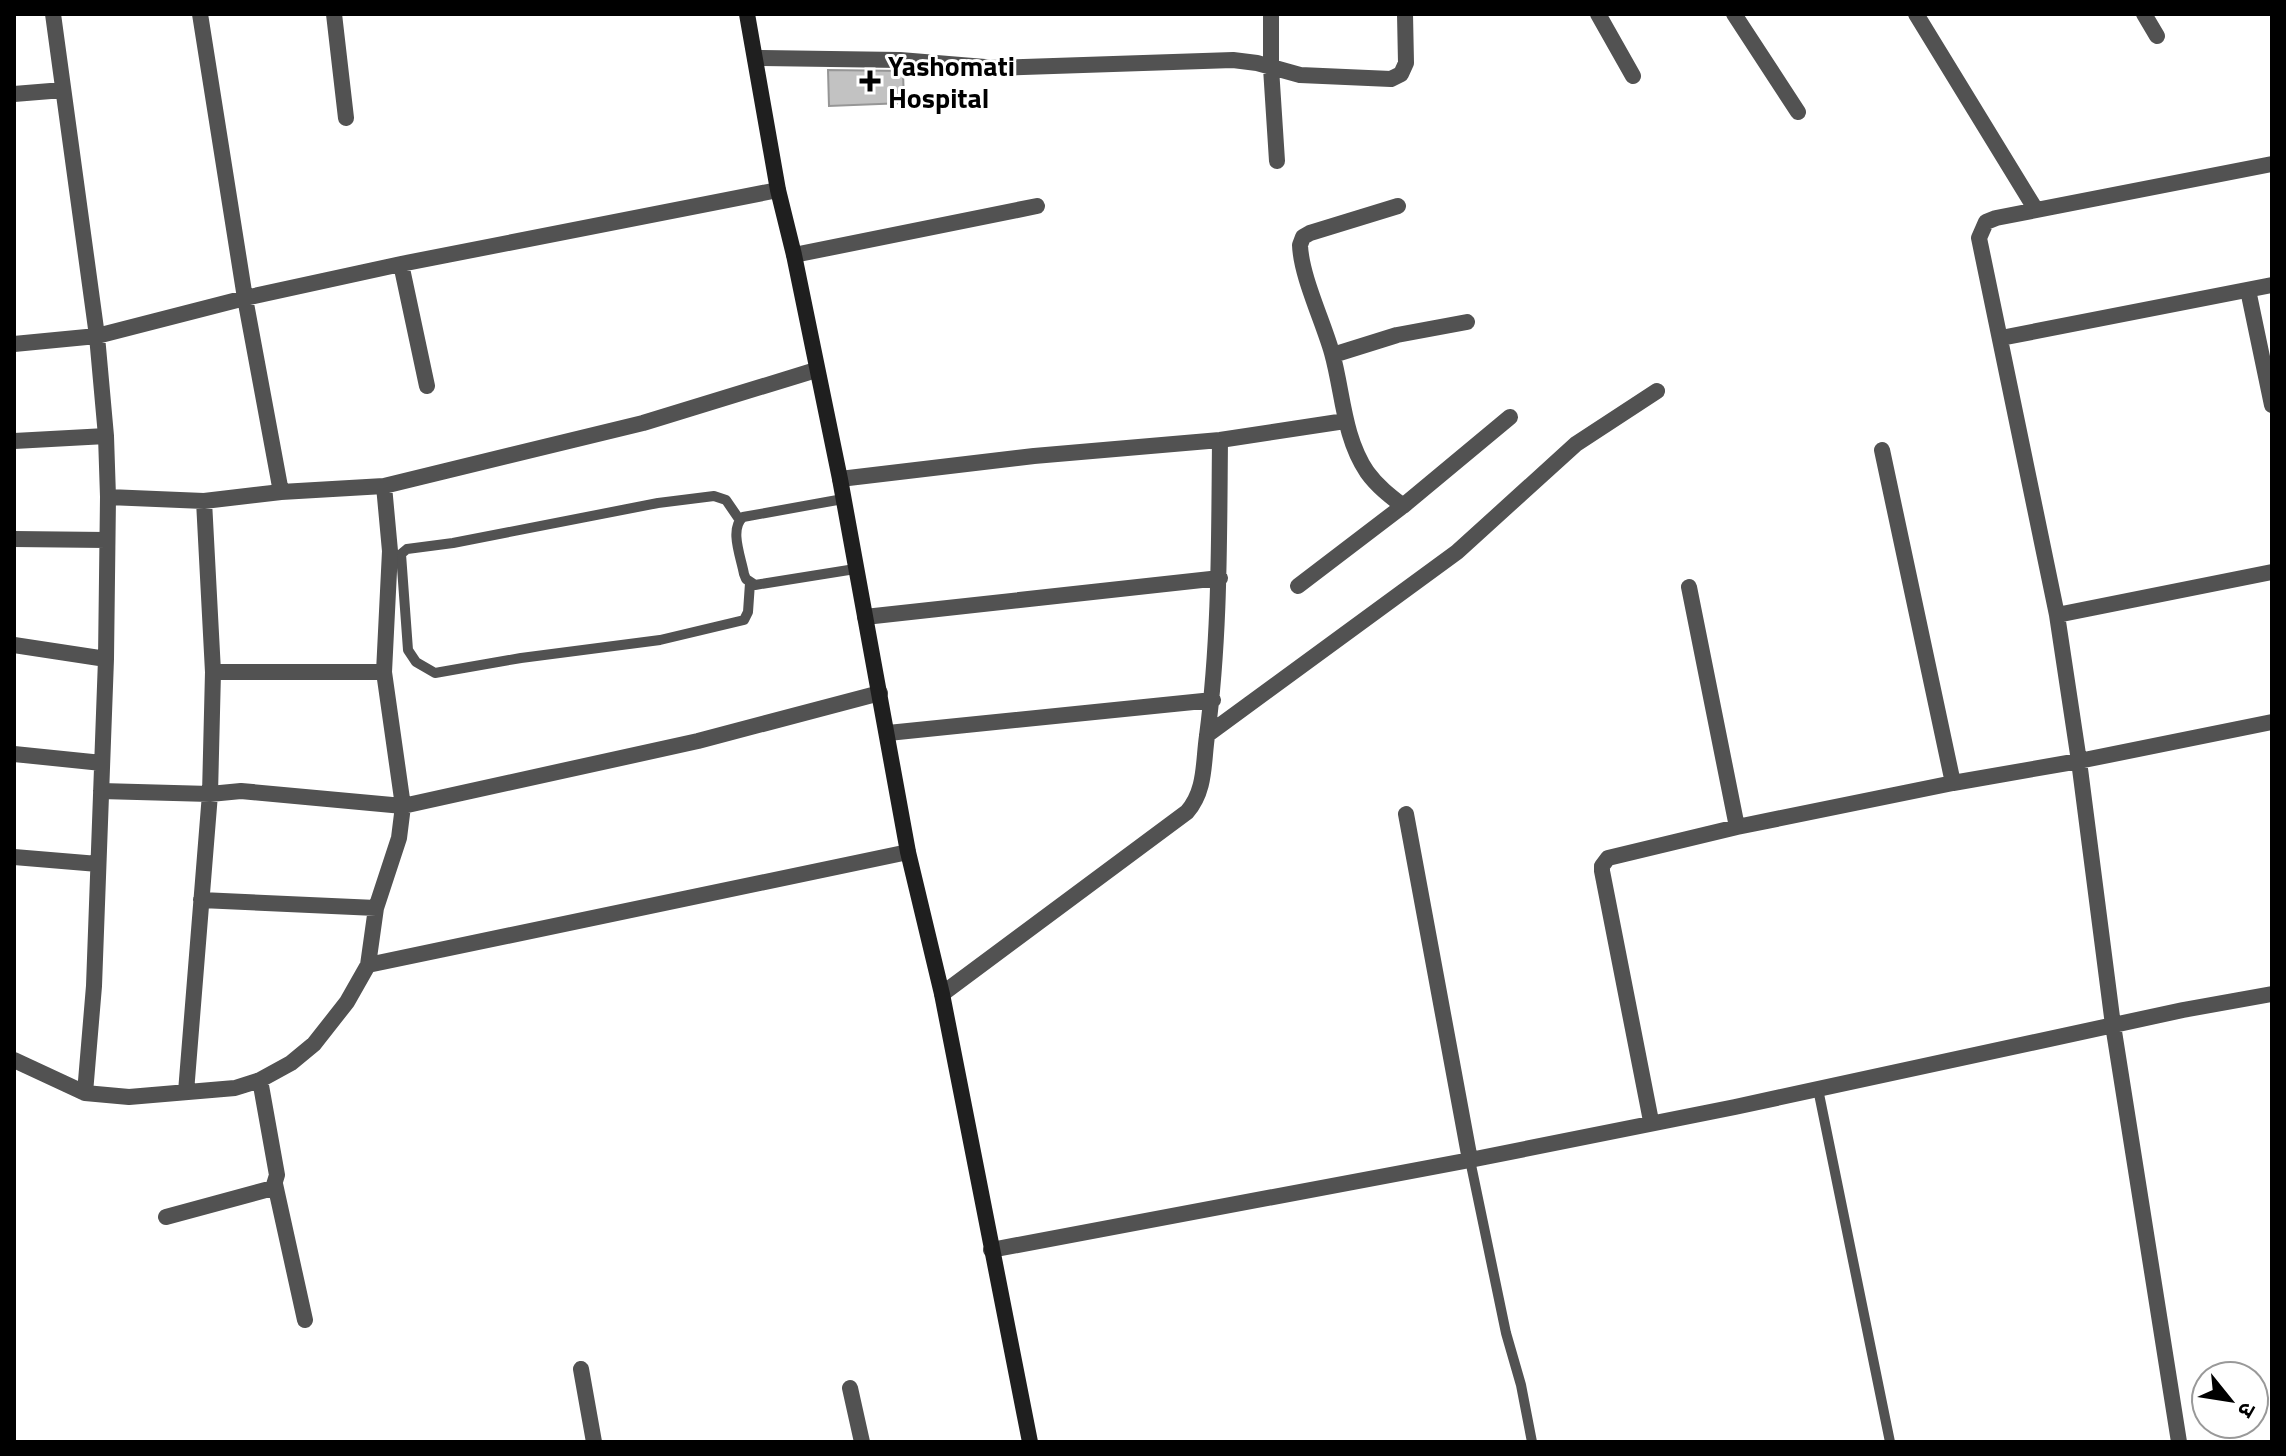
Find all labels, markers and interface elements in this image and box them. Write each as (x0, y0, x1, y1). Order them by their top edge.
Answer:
place label: Yashomati Hospital (888, 44, 1015, 119)
marker: Yashomati Hospital (859, 70, 881, 92)
north arrow (2190, 1360, 2270, 1440)
text: उ (2229, 1396, 2265, 1425)

